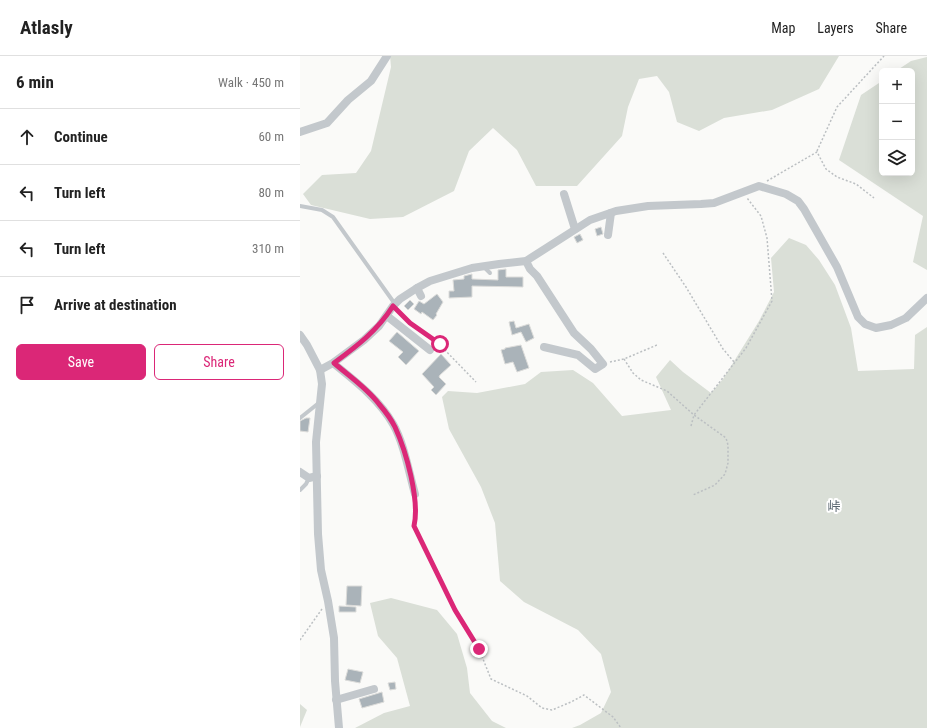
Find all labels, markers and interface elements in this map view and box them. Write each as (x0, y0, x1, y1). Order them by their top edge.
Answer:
text: Atlasly (20, 16, 73, 39)
text: Map (771, 20, 795, 36)
text: Layers (817, 20, 854, 36)
text: Share (876, 20, 907, 36)
map controls (879, 68, 915, 176)
button: + (879, 68, 915, 104)
text: 6 min (16, 72, 54, 92)
text: Walk · 450 m (218, 75, 284, 90)
button: − (879, 104, 915, 140)
icon: ahead (16, 126, 38, 148)
text: Continue (54, 128, 108, 146)
text: 60 m (258, 129, 284, 144)
button: layers (879, 140, 915, 176)
icon: left (16, 182, 38, 204)
text: Turn left (54, 184, 105, 202)
text: 80 m (258, 185, 284, 200)
icon: left (16, 238, 38, 260)
text: Turn left (54, 240, 105, 258)
text: 310 m (252, 241, 284, 256)
icon: arrive (16, 294, 38, 316)
text: Arrive at destination (54, 296, 177, 314)
route start (431, 335, 449, 353)
button: Save (16, 344, 146, 380)
button: Share (154, 344, 284, 380)
district label: 峠 (827, 499, 841, 514)
route end (470, 640, 488, 658)

